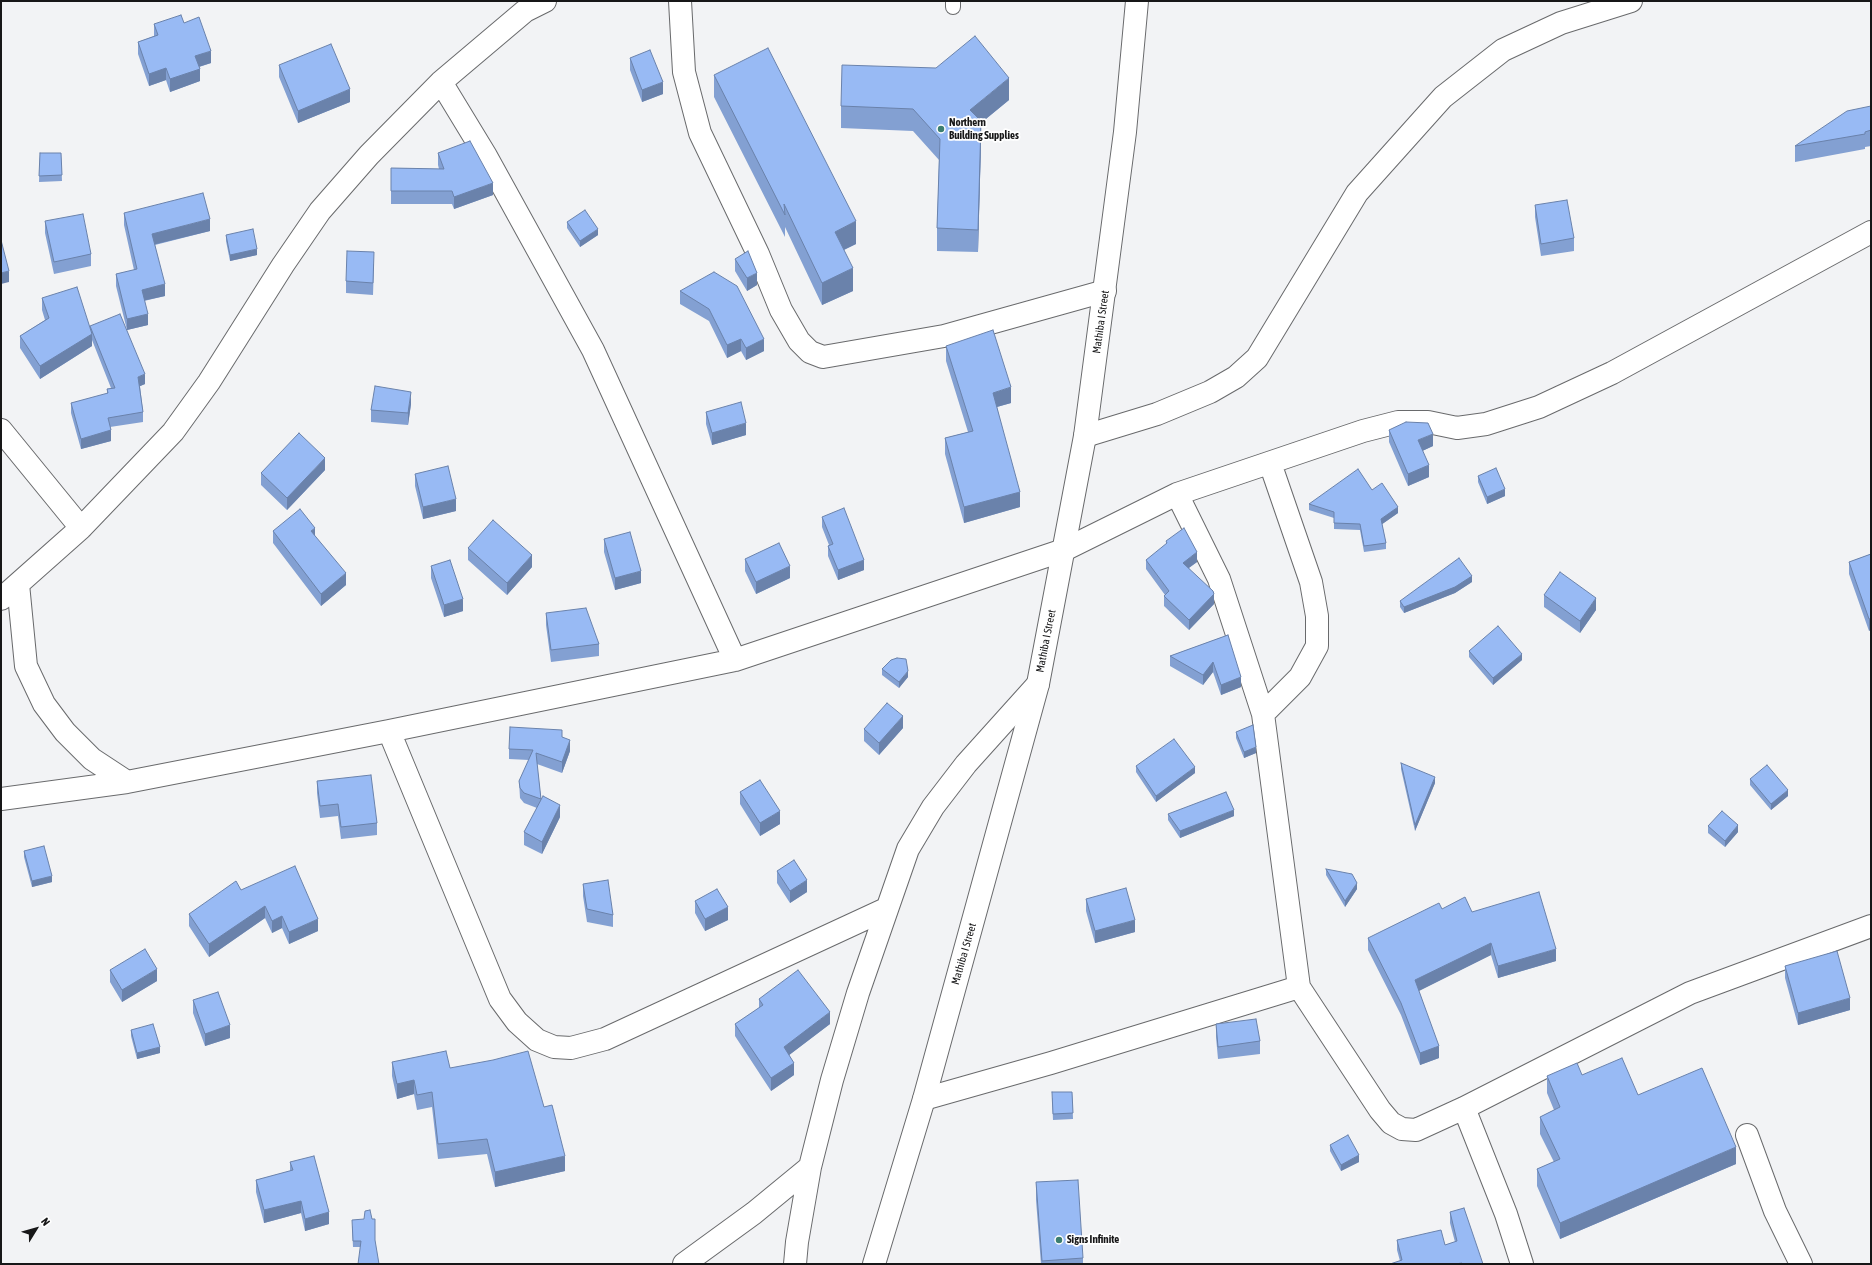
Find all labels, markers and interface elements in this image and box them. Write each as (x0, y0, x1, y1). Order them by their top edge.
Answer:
place label: Northern Building Supplies (949, 116, 1019, 142)
marker: Northern Building Supplies (936, 124, 946, 134)
street label: Mathiba I Street (1090, 289, 1112, 355)
street label: Mathiba I Street (1033, 608, 1059, 674)
street label: Mathiba I Street (949, 922, 979, 986)
north arrow (16, 1209, 56, 1249)
text: N (39, 1216, 52, 1228)
place label: Signs Infinite (1067, 1233, 1119, 1247)
marker: Signs Infinite (1054, 1235, 1064, 1245)

